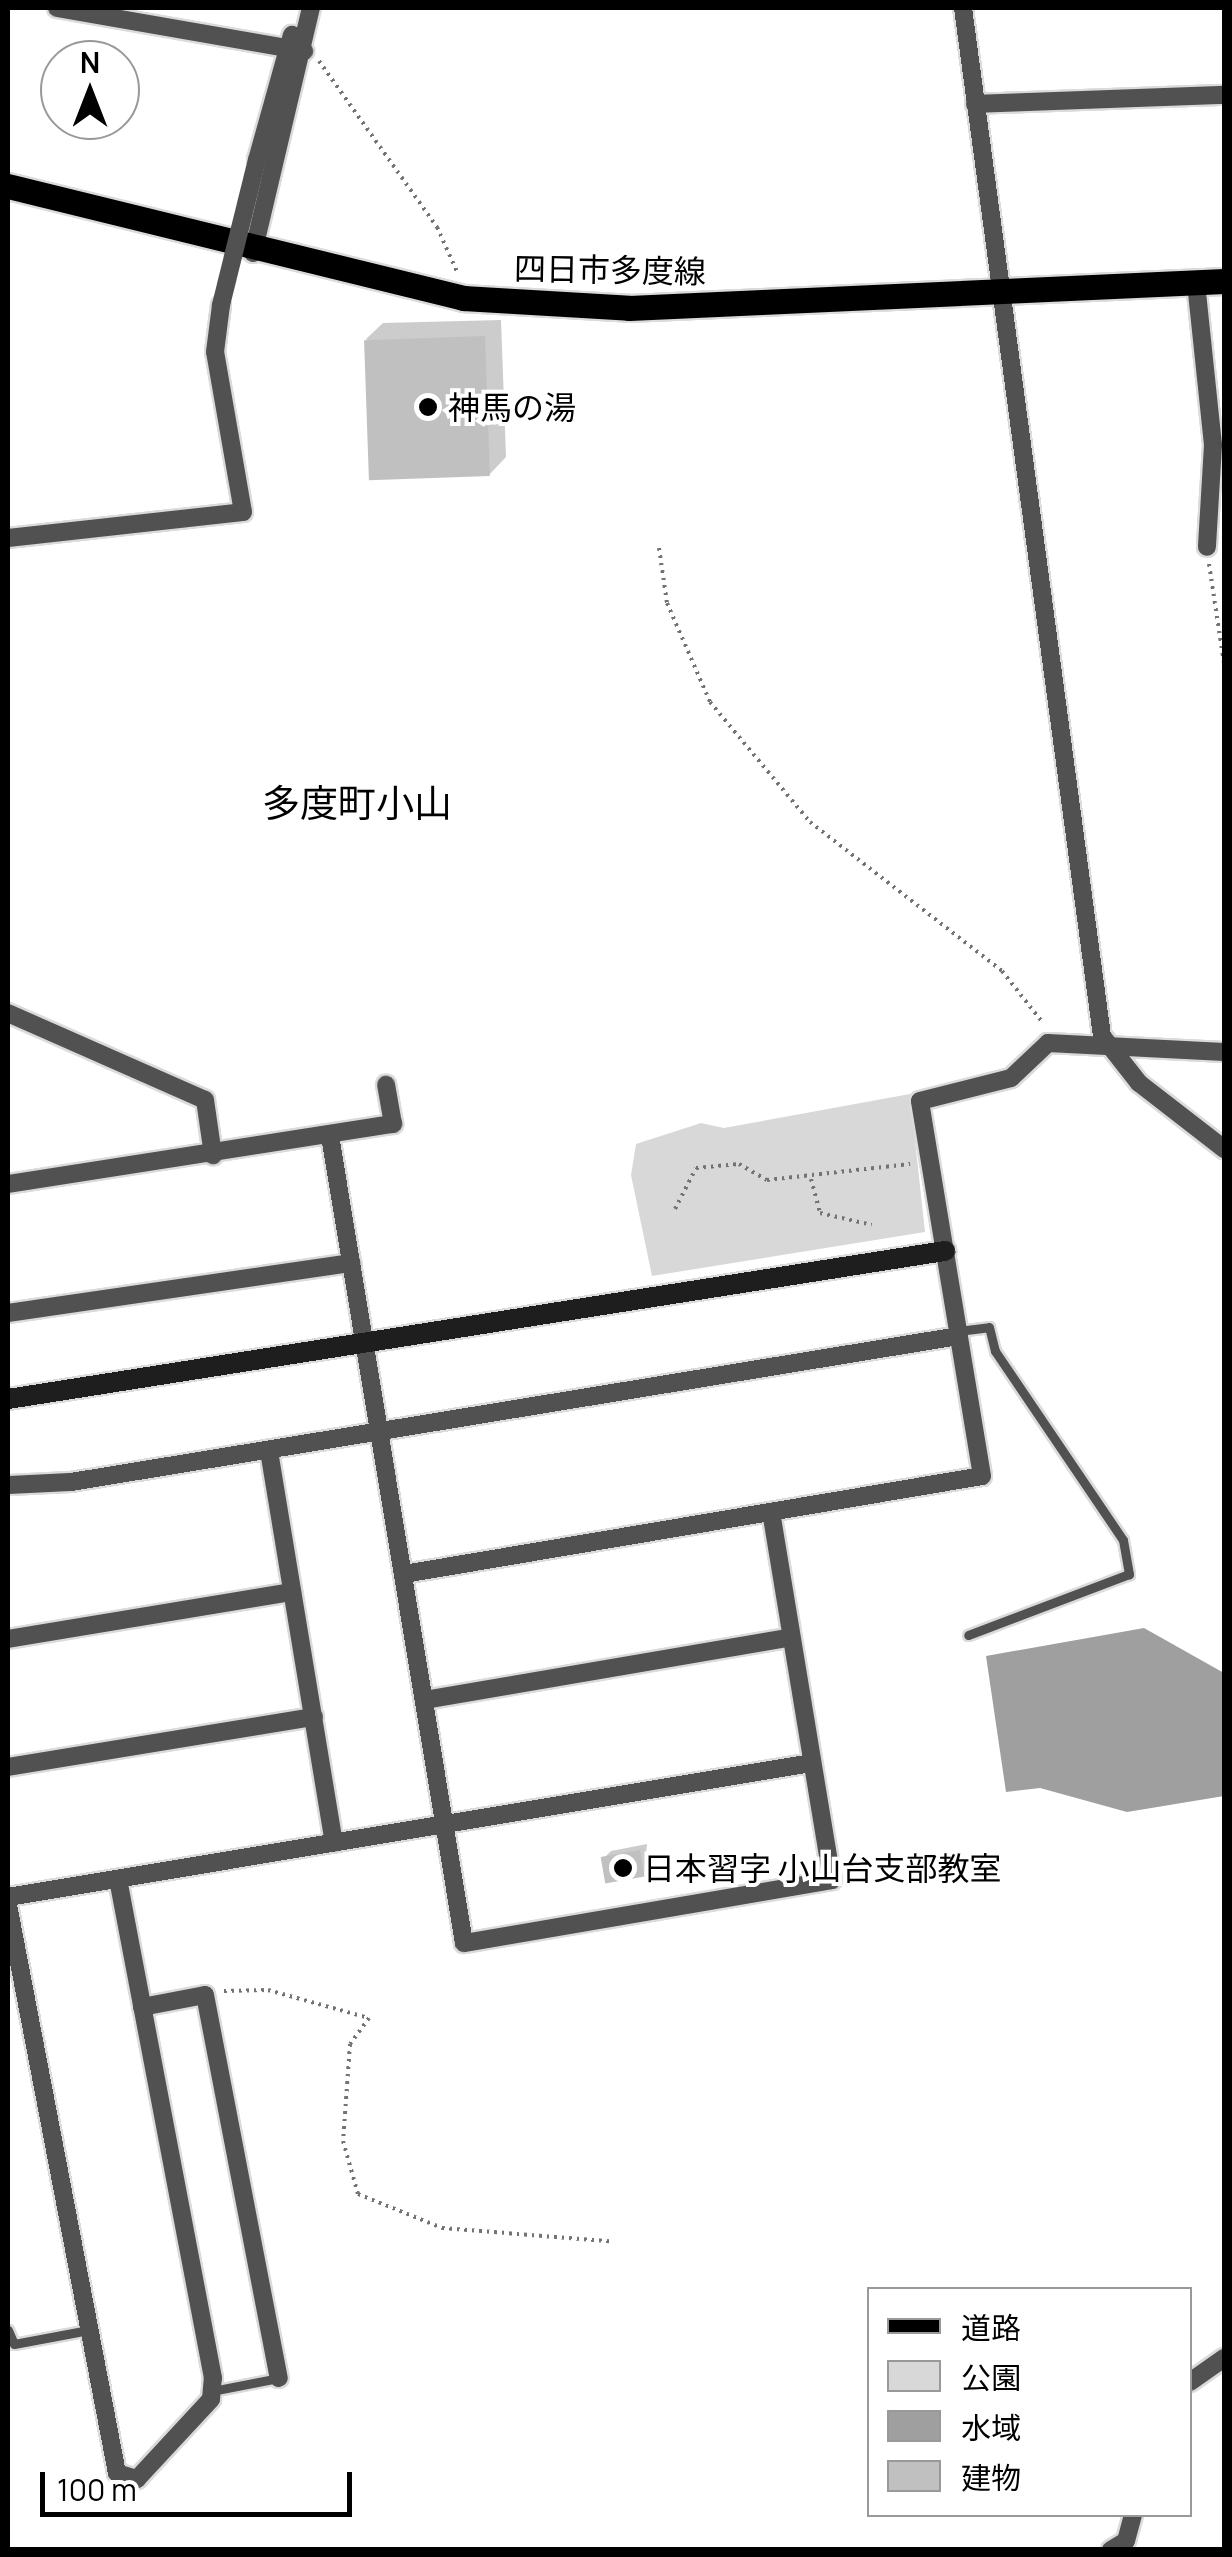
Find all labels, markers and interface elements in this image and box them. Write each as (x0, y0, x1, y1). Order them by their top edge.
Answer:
north arrow (40, 40, 140, 140)
text: N (80, 43, 100, 81)
street label: 四日市多度線 (514, 249, 706, 291)
place label: 神馬の湯 (448, 388, 576, 426)
marker: 神馬の湯 (417, 396, 439, 418)
district label: 多度町小山 (262, 780, 452, 826)
place label: 日本習字 小山台支部教室 (643, 1849, 1001, 1887)
marker: 日本習字 小山台支部教室 (612, 1857, 634, 1879)
legend (867, 2287, 1192, 2517)
text: 道路 (961, 2307, 1021, 2348)
text: 公園 (961, 2357, 1021, 2398)
text: 水域 (961, 2407, 1021, 2448)
scale bar (45, 2452, 358, 2514)
text: 建物 (961, 2457, 1021, 2498)
text: 100 m (57, 2469, 137, 2510)

